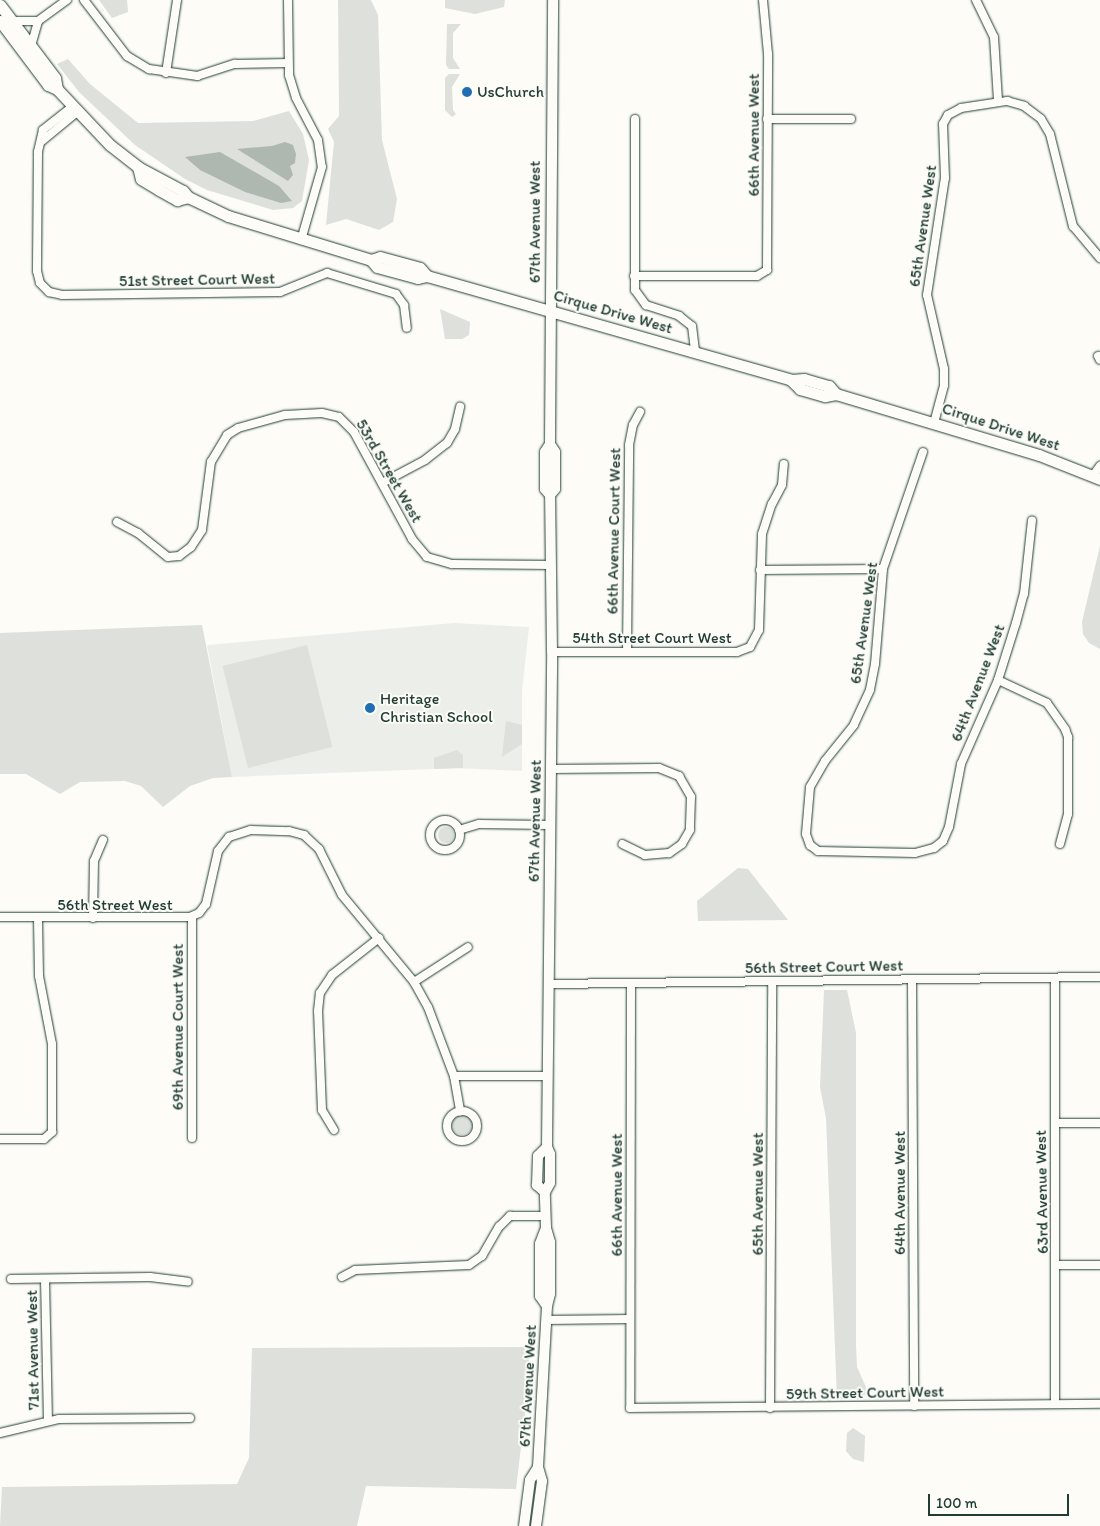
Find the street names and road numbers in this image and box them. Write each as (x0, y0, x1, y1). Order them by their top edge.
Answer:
street label: 66th Avenue West (744, 74, 764, 196)
street label: 67th Avenue West (525, 161, 545, 283)
street label: 65th Avenue West (905, 164, 941, 288)
street label: 51st Street Court West (119, 269, 275, 291)
street label: Cirque Drive West (551, 286, 675, 338)
street label: Cirque Drive West (940, 399, 1062, 455)
street label: 53rd Street West (352, 416, 426, 526)
street label: 66th Avenue Court West (603, 448, 625, 614)
street label: 65th Avenue West (846, 561, 882, 685)
street label: 64th Avenue West (947, 622, 1009, 744)
street label: 54th Street Court West (573, 628, 731, 648)
street label: 67th Avenue West (524, 760, 546, 882)
street label: 56th Street West (58, 895, 172, 915)
street label: 69th Avenue Court West (168, 944, 188, 1110)
street label: 56th Street Court West (745, 956, 903, 978)
street label: 63rd Avenue West (1031, 1130, 1053, 1254)
street label: 64th Avenue West (890, 1131, 910, 1255)
street label: 65th Avenue West (748, 1133, 768, 1255)
street label: 66th Avenue West (607, 1134, 627, 1256)
street label: 71st Avenue West (22, 1290, 44, 1410)
street label: 67th Avenue West (515, 1325, 541, 1447)
street label: 59th Street Court West (786, 1382, 944, 1404)

